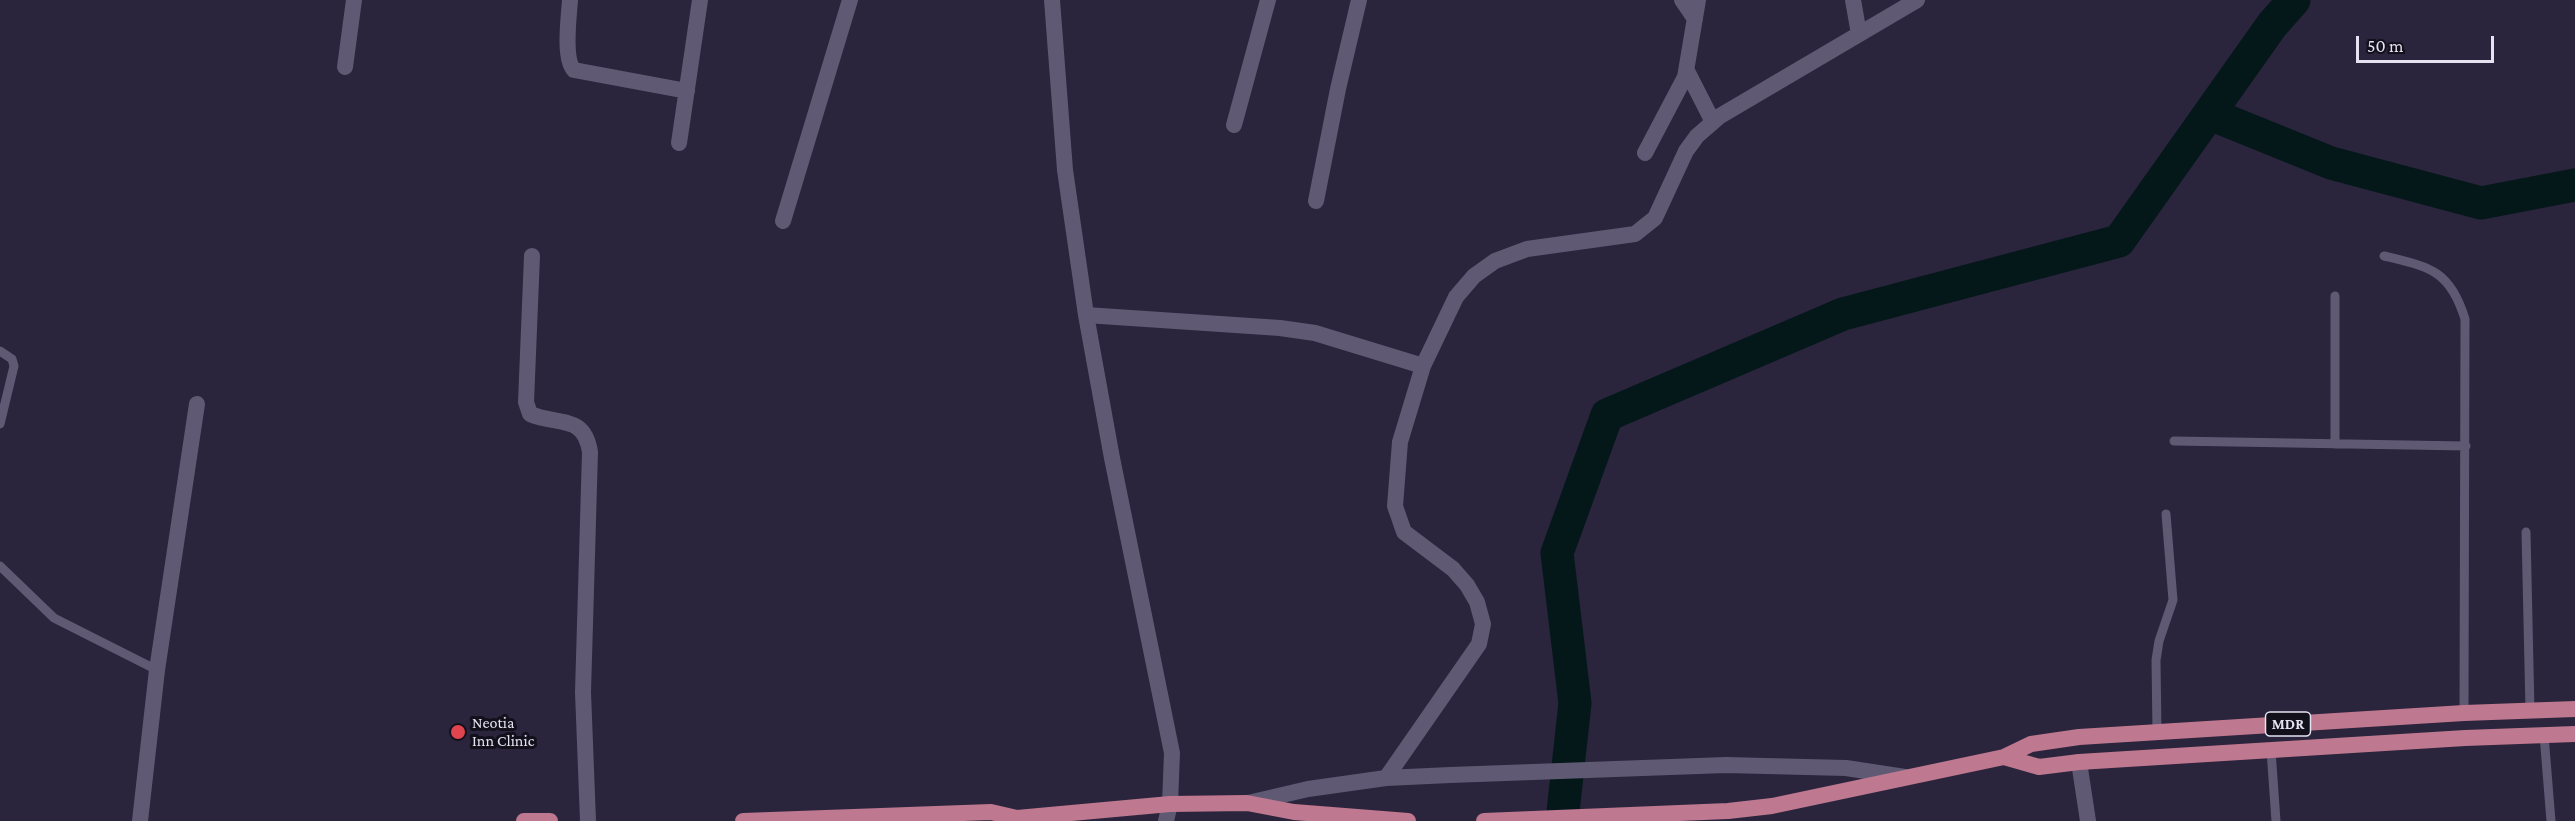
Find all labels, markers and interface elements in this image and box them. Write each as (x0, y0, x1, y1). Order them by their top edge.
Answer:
scale bar (2359, 24, 2497, 62)
text: 50 m (2367, 36, 2404, 56)
road number: MDR (2266, 712, 2310, 736)
place label: Neotia Inn Clinic (472, 713, 534, 751)
marker: Neotia Inn Clinic (449, 723, 467, 741)

